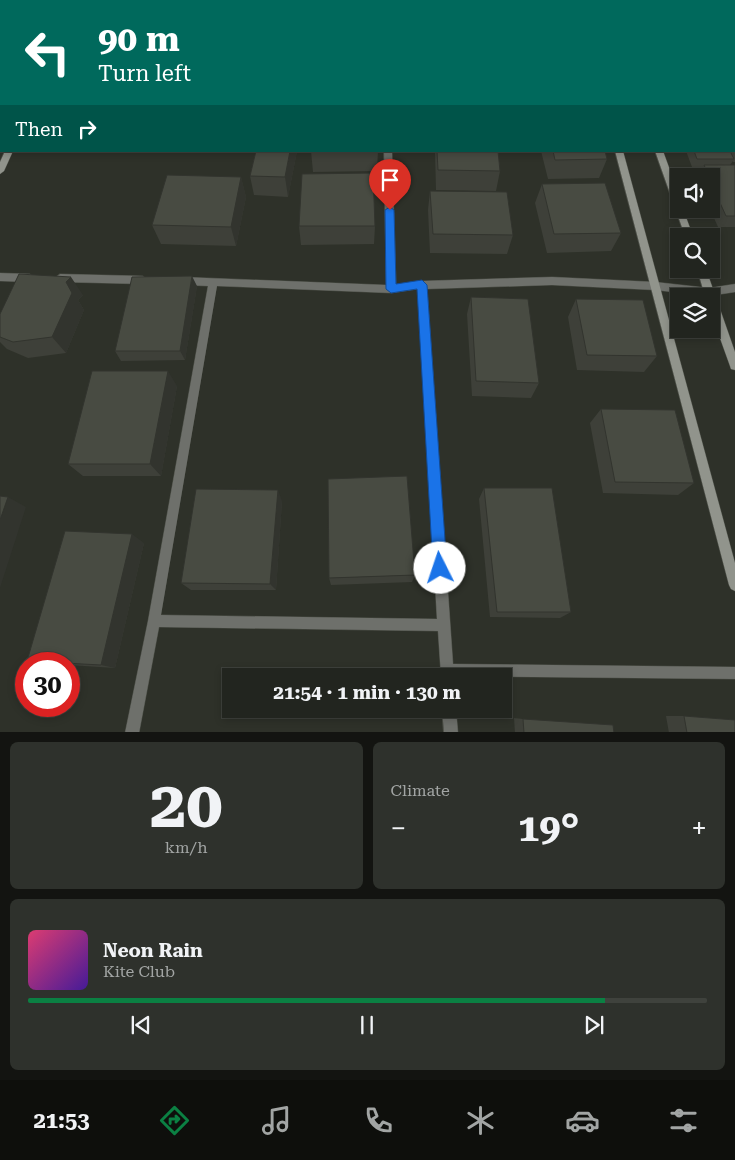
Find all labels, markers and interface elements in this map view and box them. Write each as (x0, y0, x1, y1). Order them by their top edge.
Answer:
text: 90 m (98, 19, 180, 60)
icon: left (15, 20, 80, 85)
text: Turn left (98, 61, 191, 86)
icon: right (73, 115, 101, 143)
text: Then (15, 118, 63, 141)
pin (369, 159, 411, 210)
icon: arrive (376, 166, 404, 194)
map controls (670, 168, 720, 338)
button: sound (670, 168, 720, 218)
button: search (670, 228, 720, 278)
button: layers (670, 288, 720, 338)
position arrow (413, 541, 465, 593)
speed limit sign: 30 (15, 652, 80, 717)
text: 21:54 · 1 min · 130 m (273, 681, 461, 704)
text: 20 (150, 767, 223, 843)
text: Climate (391, 781, 450, 800)
text: 19° (518, 806, 579, 850)
text: − (391, 812, 406, 845)
text: + (691, 812, 707, 845)
text: km/h (165, 838, 208, 857)
text: Neon Rain (103, 939, 203, 962)
text: Kite Club (103, 962, 175, 981)
icon: previous (127, 1011, 155, 1039)
icon: pause (353, 1011, 381, 1039)
icon: next (580, 1011, 608, 1039)
icon: directions (157, 1103, 192, 1138)
icon: music (259, 1103, 294, 1138)
icon: phone (361, 1103, 396, 1138)
icon: climate (463, 1103, 498, 1138)
icon: car (565, 1103, 600, 1138)
icon: filters (666, 1103, 701, 1138)
text: 21:53 (33, 1108, 90, 1133)

